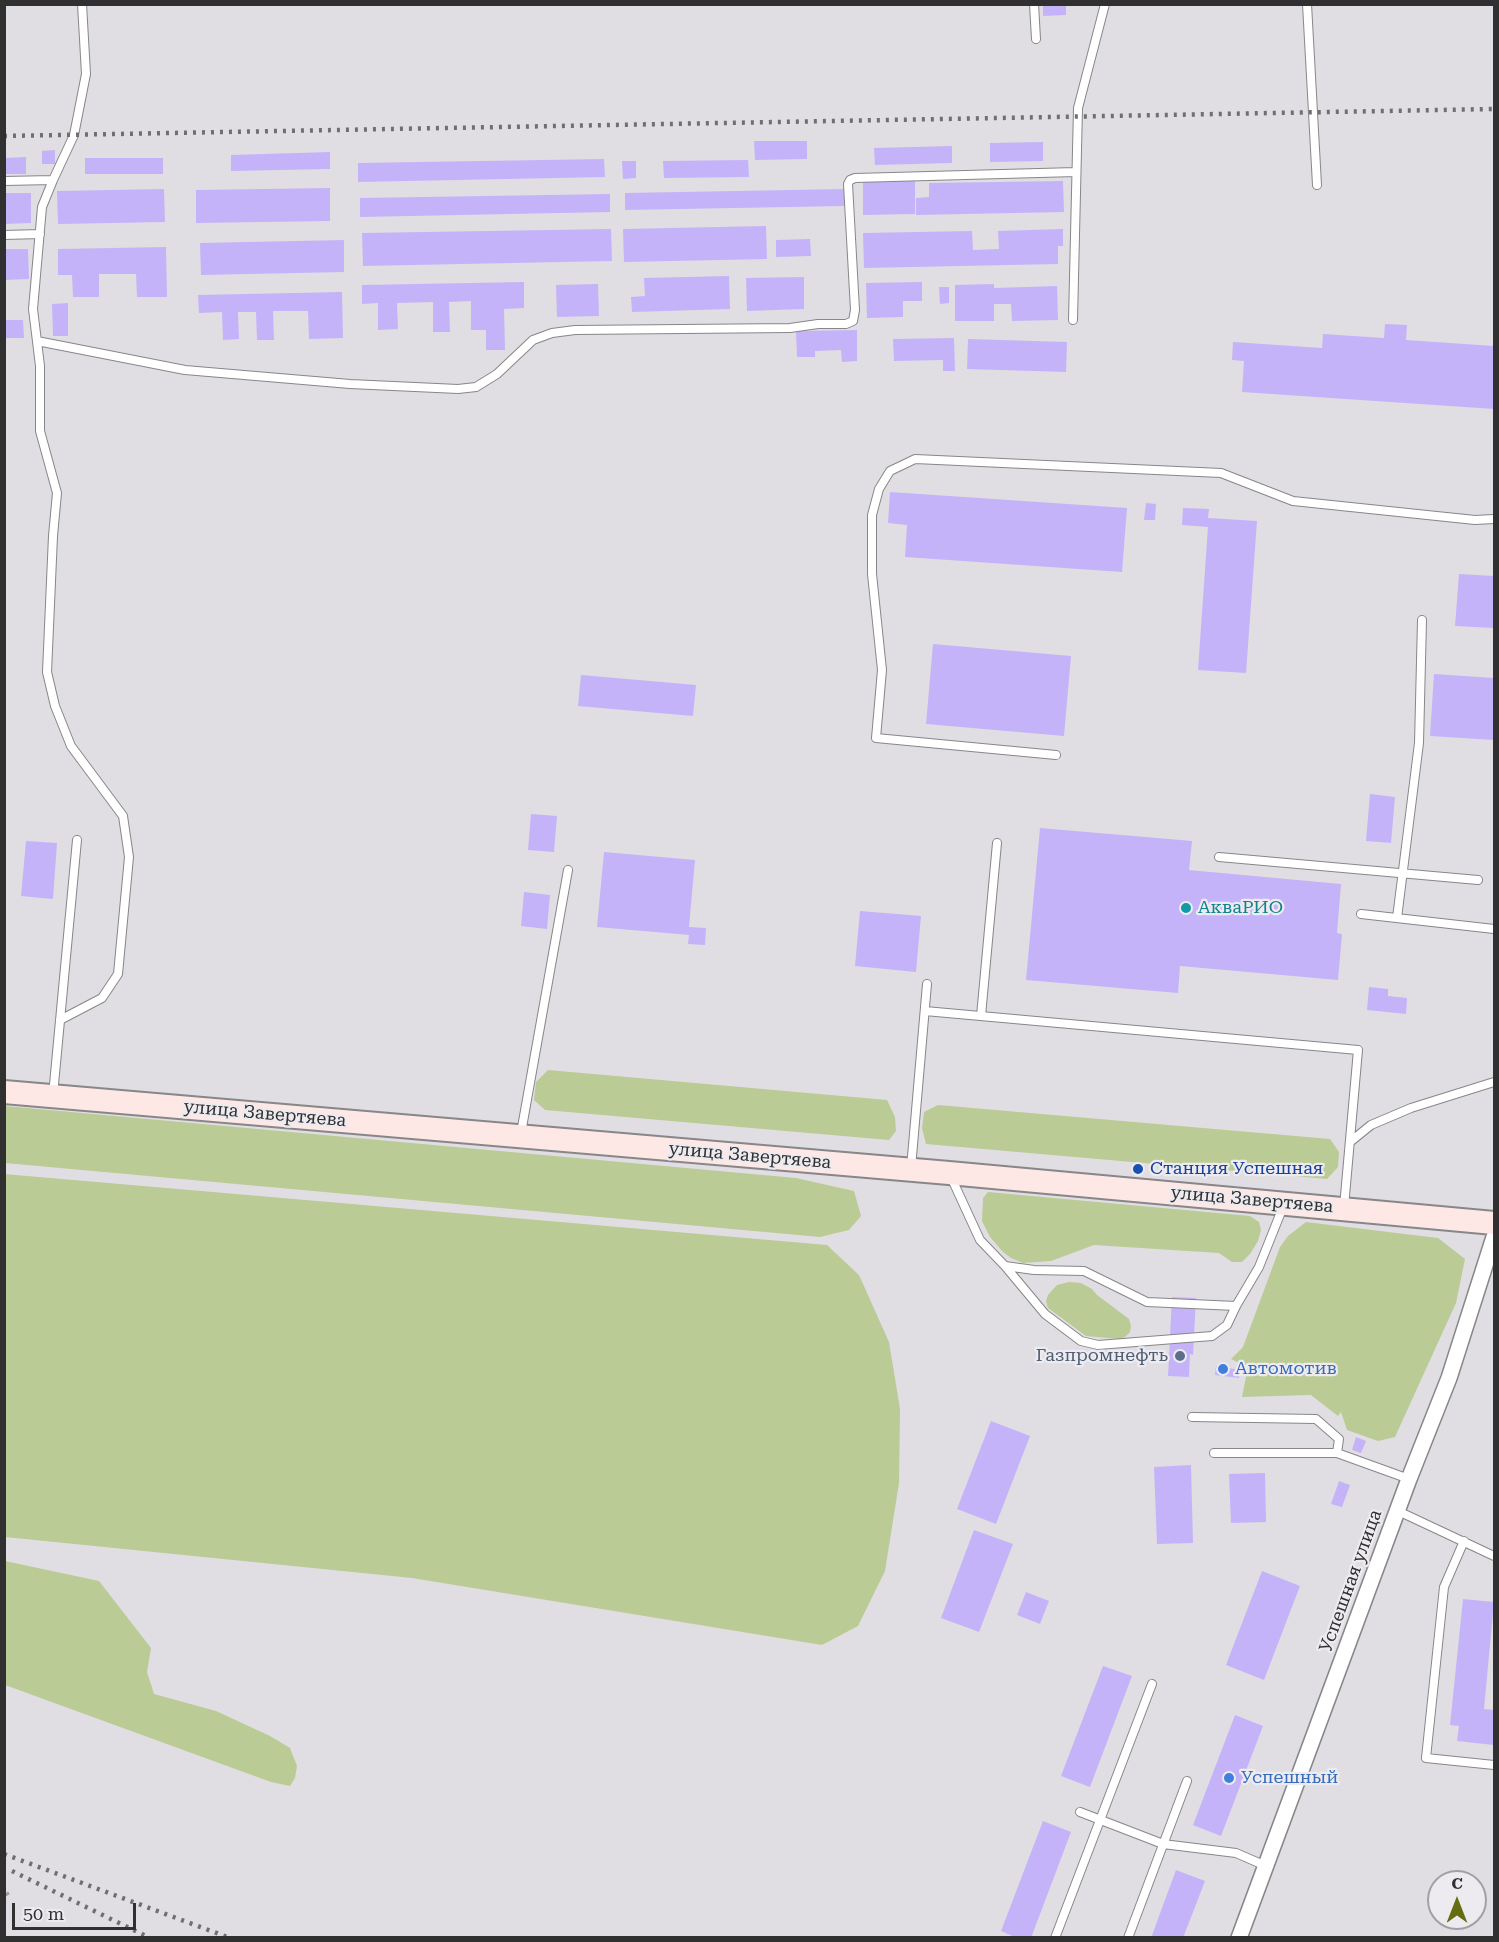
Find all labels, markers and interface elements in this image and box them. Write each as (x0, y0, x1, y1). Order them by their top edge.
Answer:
place label: АкваРИО (1198, 897, 1283, 919)
marker: АкваРИО (1179, 901, 1193, 915)
street label: улица Завертяева (183, 1096, 347, 1132)
street label: улица Завертяева (668, 1138, 832, 1174)
place label: Станция Успешная (1150, 1158, 1323, 1180)
marker: Станция Успешная (1131, 1162, 1145, 1176)
street label: улица Завертяева (1170, 1182, 1334, 1218)
place label: Газпромнефть (1036, 1345, 1168, 1367)
marker: Газпромнефть (1173, 1349, 1187, 1363)
place label: Автомотив (1235, 1358, 1337, 1380)
marker: Автомотив (1216, 1362, 1230, 1376)
street label: Успешная улица (1315, 1507, 1387, 1655)
place label: Успешный (1241, 1767, 1338, 1789)
marker: Успешный (1222, 1771, 1236, 1785)
north arrow (1427, 1870, 1487, 1930)
text: С (1451, 1874, 1463, 1893)
scale bar (15, 1891, 140, 1929)
text: 50 m (23, 1903, 64, 1924)

